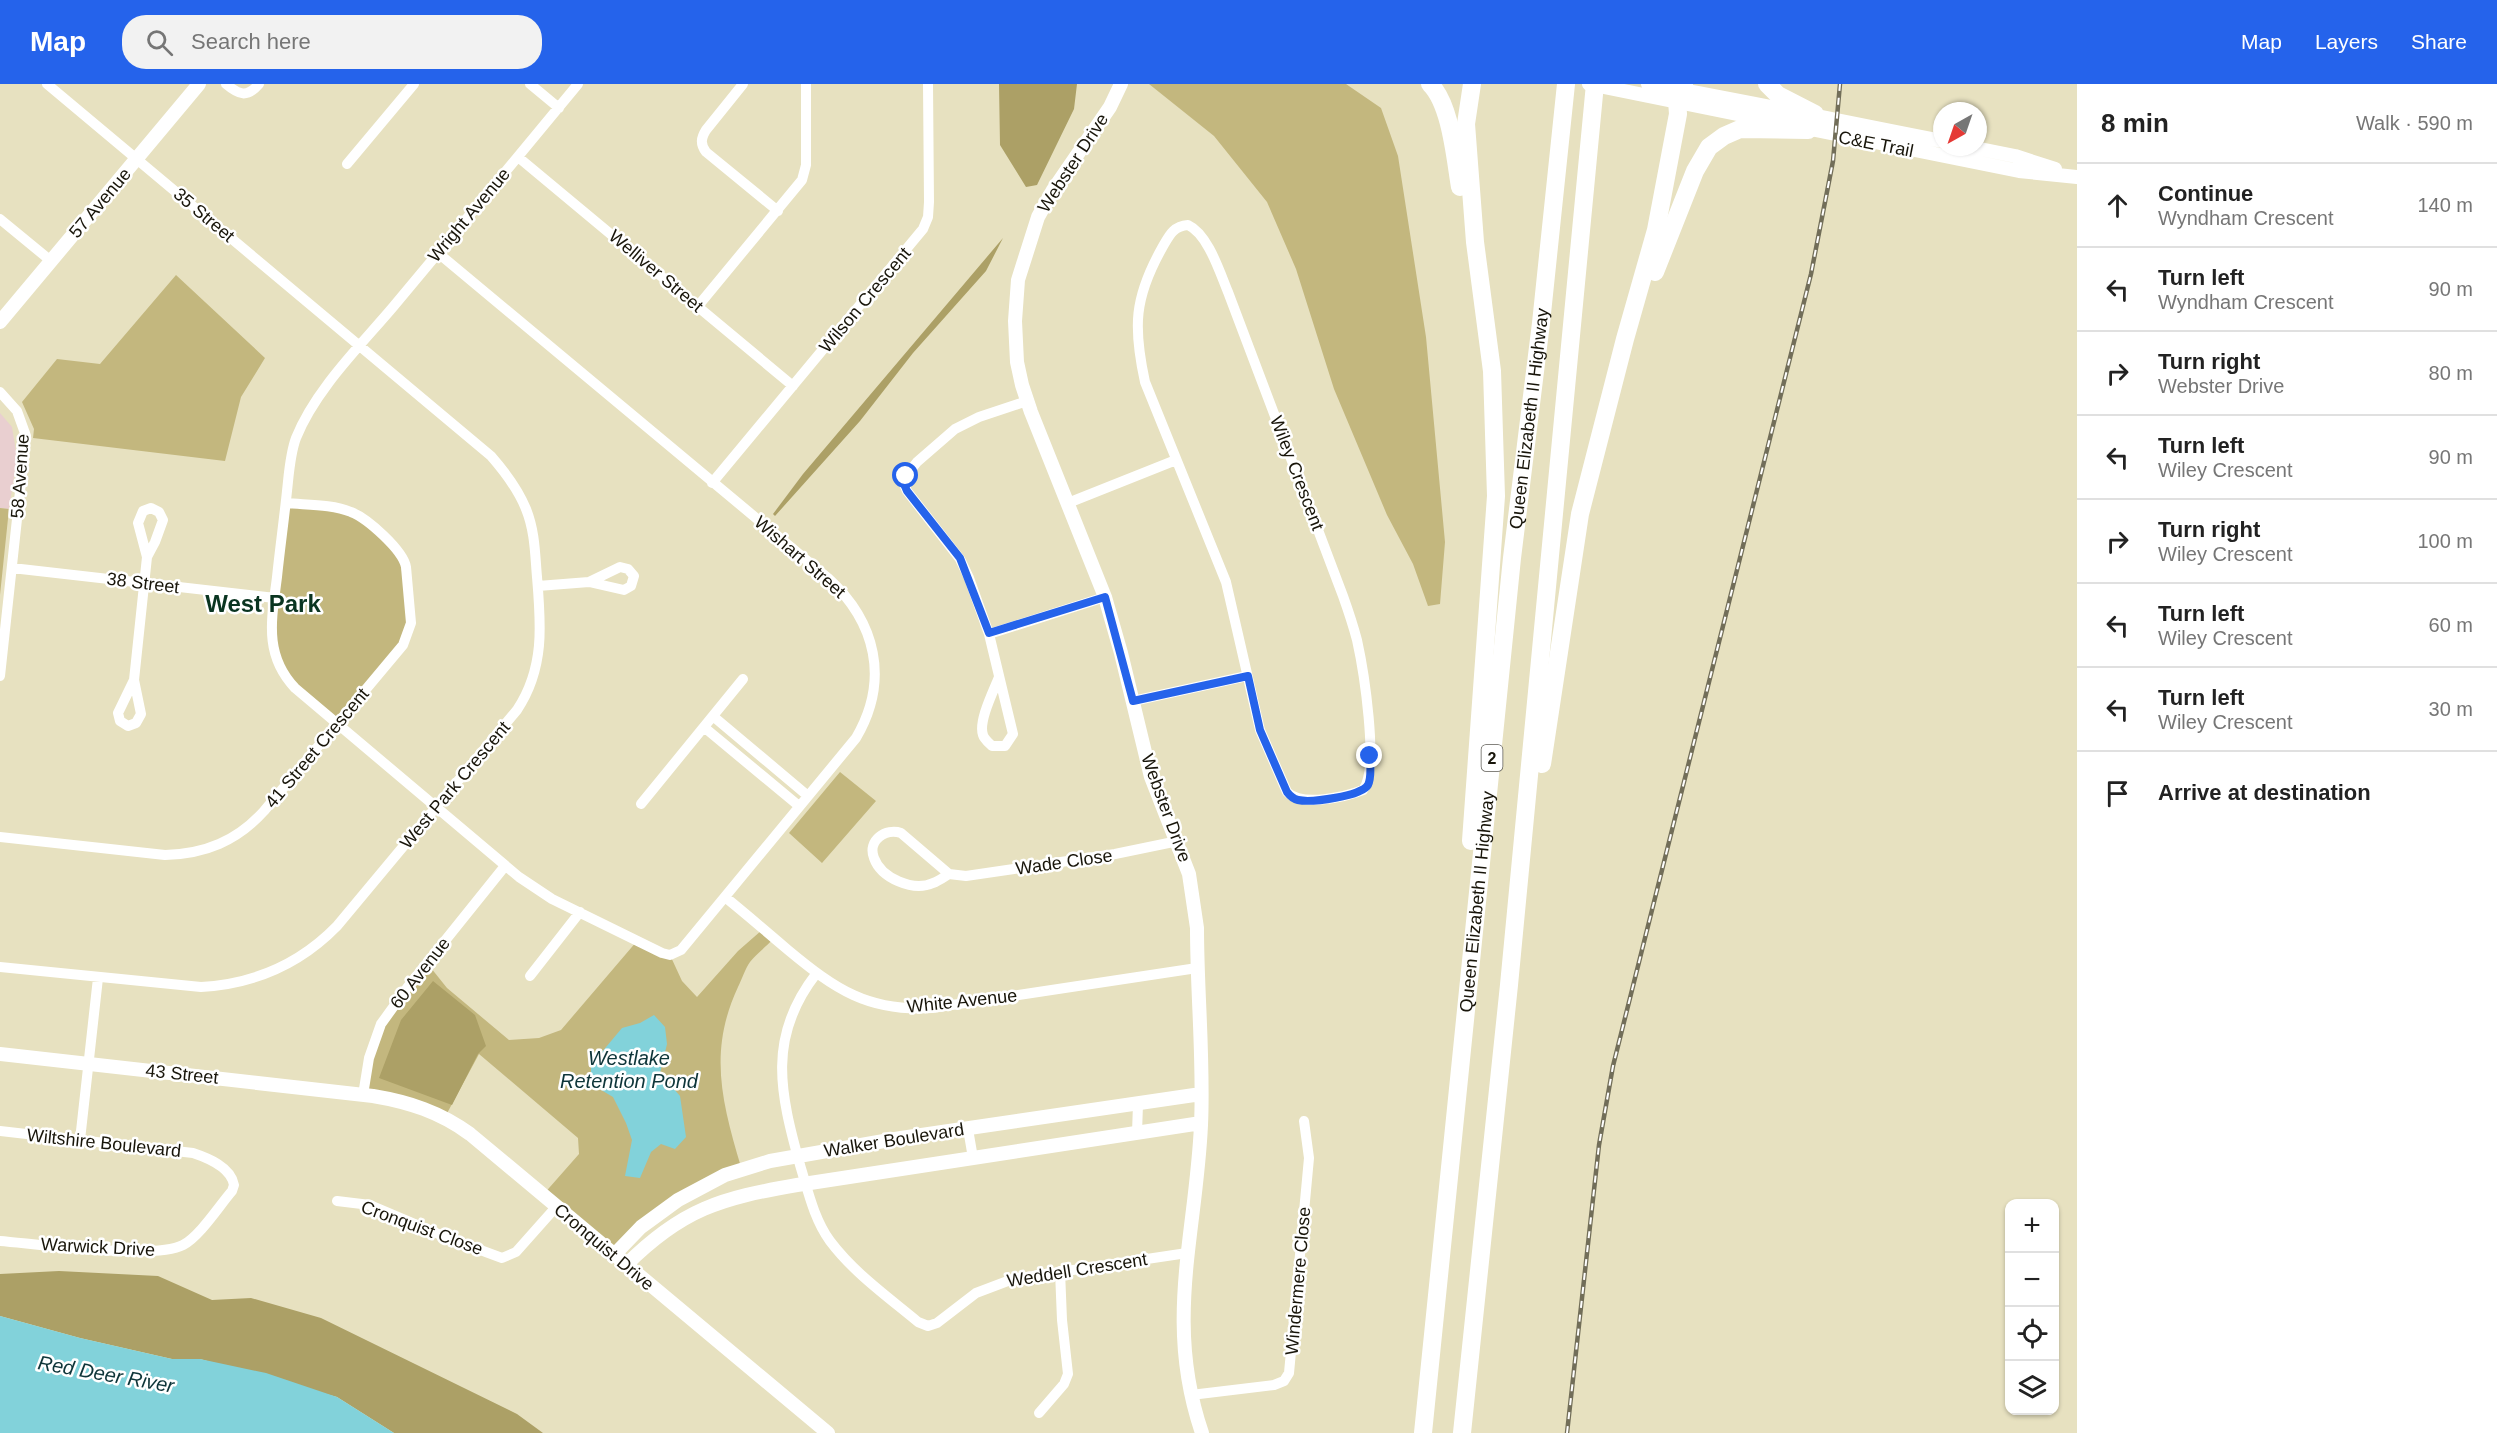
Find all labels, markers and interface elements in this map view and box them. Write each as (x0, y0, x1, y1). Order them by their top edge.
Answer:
search box (122, 15, 542, 69)
text: Map (30, 26, 86, 57)
icon: search (143, 26, 176, 59)
text: Search here (191, 29, 311, 54)
text: Map (2241, 30, 2282, 53)
text: Layers (2315, 30, 2378, 53)
text: Share (2411, 30, 2467, 53)
north arrow (1933, 102, 1987, 156)
text: 8 min (2101, 108, 2169, 138)
street label: Webster Drive (1034, 110, 1112, 216)
text: Walk · 590 m (2356, 112, 2473, 134)
street label: C&E Trail (1837, 127, 1915, 161)
street label: 57 Avenue (65, 164, 135, 242)
street label: Wright Avenue (424, 164, 514, 266)
text: Continue (2158, 181, 2253, 206)
street label: 35 Street (170, 184, 238, 246)
icon: ahead (2101, 189, 2134, 222)
text: 140 m (2417, 194, 2473, 216)
text: Wyndham Crescent (2158, 207, 2333, 229)
street label: Welliver Street (605, 226, 707, 316)
street label: Wilson Crescent (815, 243, 915, 357)
text: Turn left (2158, 265, 2244, 290)
icon: left (2101, 273, 2134, 306)
text: 90 m (2429, 278, 2473, 300)
text: Wyndham Crescent (2158, 291, 2333, 313)
street label: Queen Elizabeth II Highway (1506, 307, 1552, 530)
text: Turn right (2158, 349, 2260, 374)
icon: right (2101, 357, 2134, 390)
text: 80 m (2429, 362, 2473, 384)
text: Webster Drive (2158, 375, 2284, 397)
street label: Wiley Crescent (1266, 413, 1328, 533)
street label: 58 Avenue (7, 433, 33, 519)
text: Turn left (2158, 433, 2244, 458)
icon: left (2101, 441, 2134, 474)
text: 90 m (2429, 446, 2473, 468)
text: Wiley Crescent (2158, 459, 2292, 481)
route start (892, 462, 918, 488)
street label: Wishart Street (750, 512, 850, 602)
text: Turn right (2158, 517, 2260, 542)
icon: right (2101, 525, 2134, 558)
text: 100 m (2417, 530, 2473, 552)
text: Wiley Crescent (2158, 543, 2292, 565)
street label: 38 Street (106, 569, 180, 597)
district label: West Park (205, 590, 321, 617)
text: Turn left (2158, 601, 2244, 626)
icon: left (2101, 609, 2134, 642)
text: 60 m (2429, 614, 2473, 636)
text: Wiley Crescent (2158, 627, 2292, 649)
street label: 41 Street Crescent (261, 684, 373, 812)
text: Turn left (2158, 685, 2244, 710)
icon: left (2101, 693, 2134, 726)
text: 30 m (2429, 698, 2473, 720)
text: Wiley Crescent (2158, 711, 2292, 733)
street label: West Park Crescent (396, 717, 514, 853)
route end (1356, 742, 1382, 768)
road number: 2 (1482, 745, 1502, 771)
street label: Webster Drive (1137, 751, 1195, 865)
icon: arrive (2101, 777, 2134, 810)
text: Arrive at destination (2158, 780, 2371, 805)
street label: Queen Elizabeth II Highway (1456, 790, 1498, 1013)
street label: Wade Close (1014, 845, 1114, 879)
street label: 60 Avenue (386, 933, 454, 1013)
street label: White Avenue (906, 985, 1018, 1017)
water label: Westlake Retention Pond (560, 1047, 699, 1092)
street label: 43 Street (145, 1060, 219, 1088)
street label: Walker Boulevard (823, 1119, 965, 1161)
street label: Wiltshire Boulevard (26, 1125, 182, 1161)
street label: Cronquist Close (358, 1197, 486, 1259)
street label: Cronquist Drive (550, 1199, 658, 1295)
map controls (2005, 1199, 2059, 1415)
button: + (2005, 1199, 2059, 1253)
street label: Windermere Close (1282, 1206, 1314, 1356)
street label: Warwick Drive (40, 1234, 156, 1260)
street label: Weddell Crescent (1005, 1249, 1149, 1291)
button: − (2005, 1253, 2059, 1307)
button: locate (2005, 1307, 2059, 1361)
water label: Red Deer River (36, 1351, 177, 1397)
button: layers (2005, 1361, 2059, 1415)

